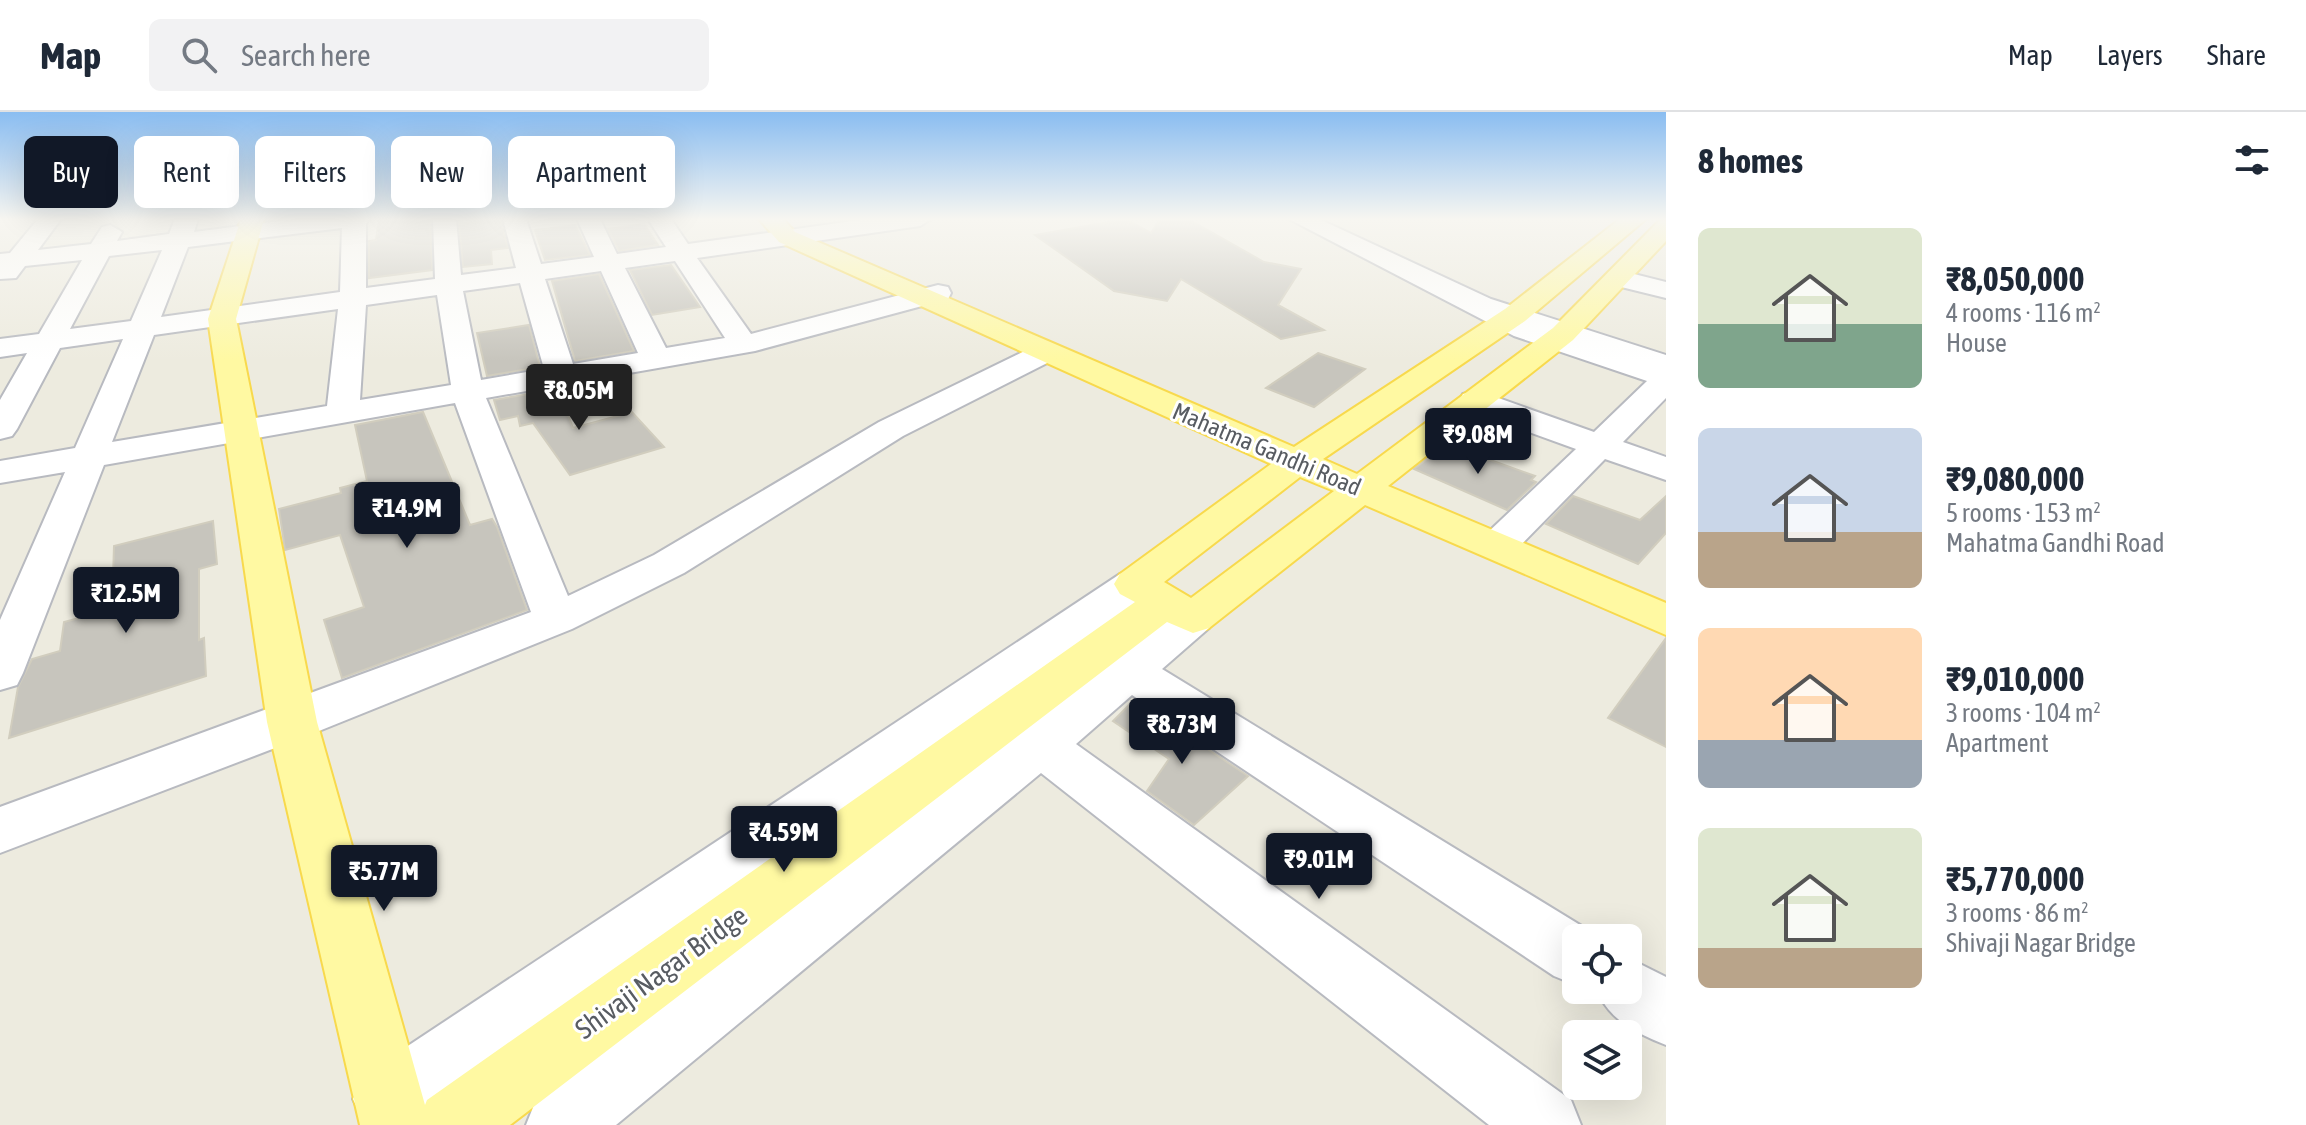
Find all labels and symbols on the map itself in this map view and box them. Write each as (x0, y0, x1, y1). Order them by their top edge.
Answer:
pin: ₹8.05M (514, 364, 644, 432)
street label: Mahatma Gandhi Road (1169, 397, 1365, 501)
pin: ₹9.08M (1413, 408, 1543, 476)
pin: ₹14.9M (342, 482, 472, 550)
pin: ₹12.5M (61, 567, 191, 635)
pin: ₹8.73M (1117, 698, 1247, 766)
pin: ₹4.59M (719, 806, 849, 874)
pin: ₹9.01M (1254, 833, 1384, 901)
pin: ₹5.77M (319, 845, 449, 913)
street label: Shivaji Nagar Bridge (569, 899, 753, 1045)

